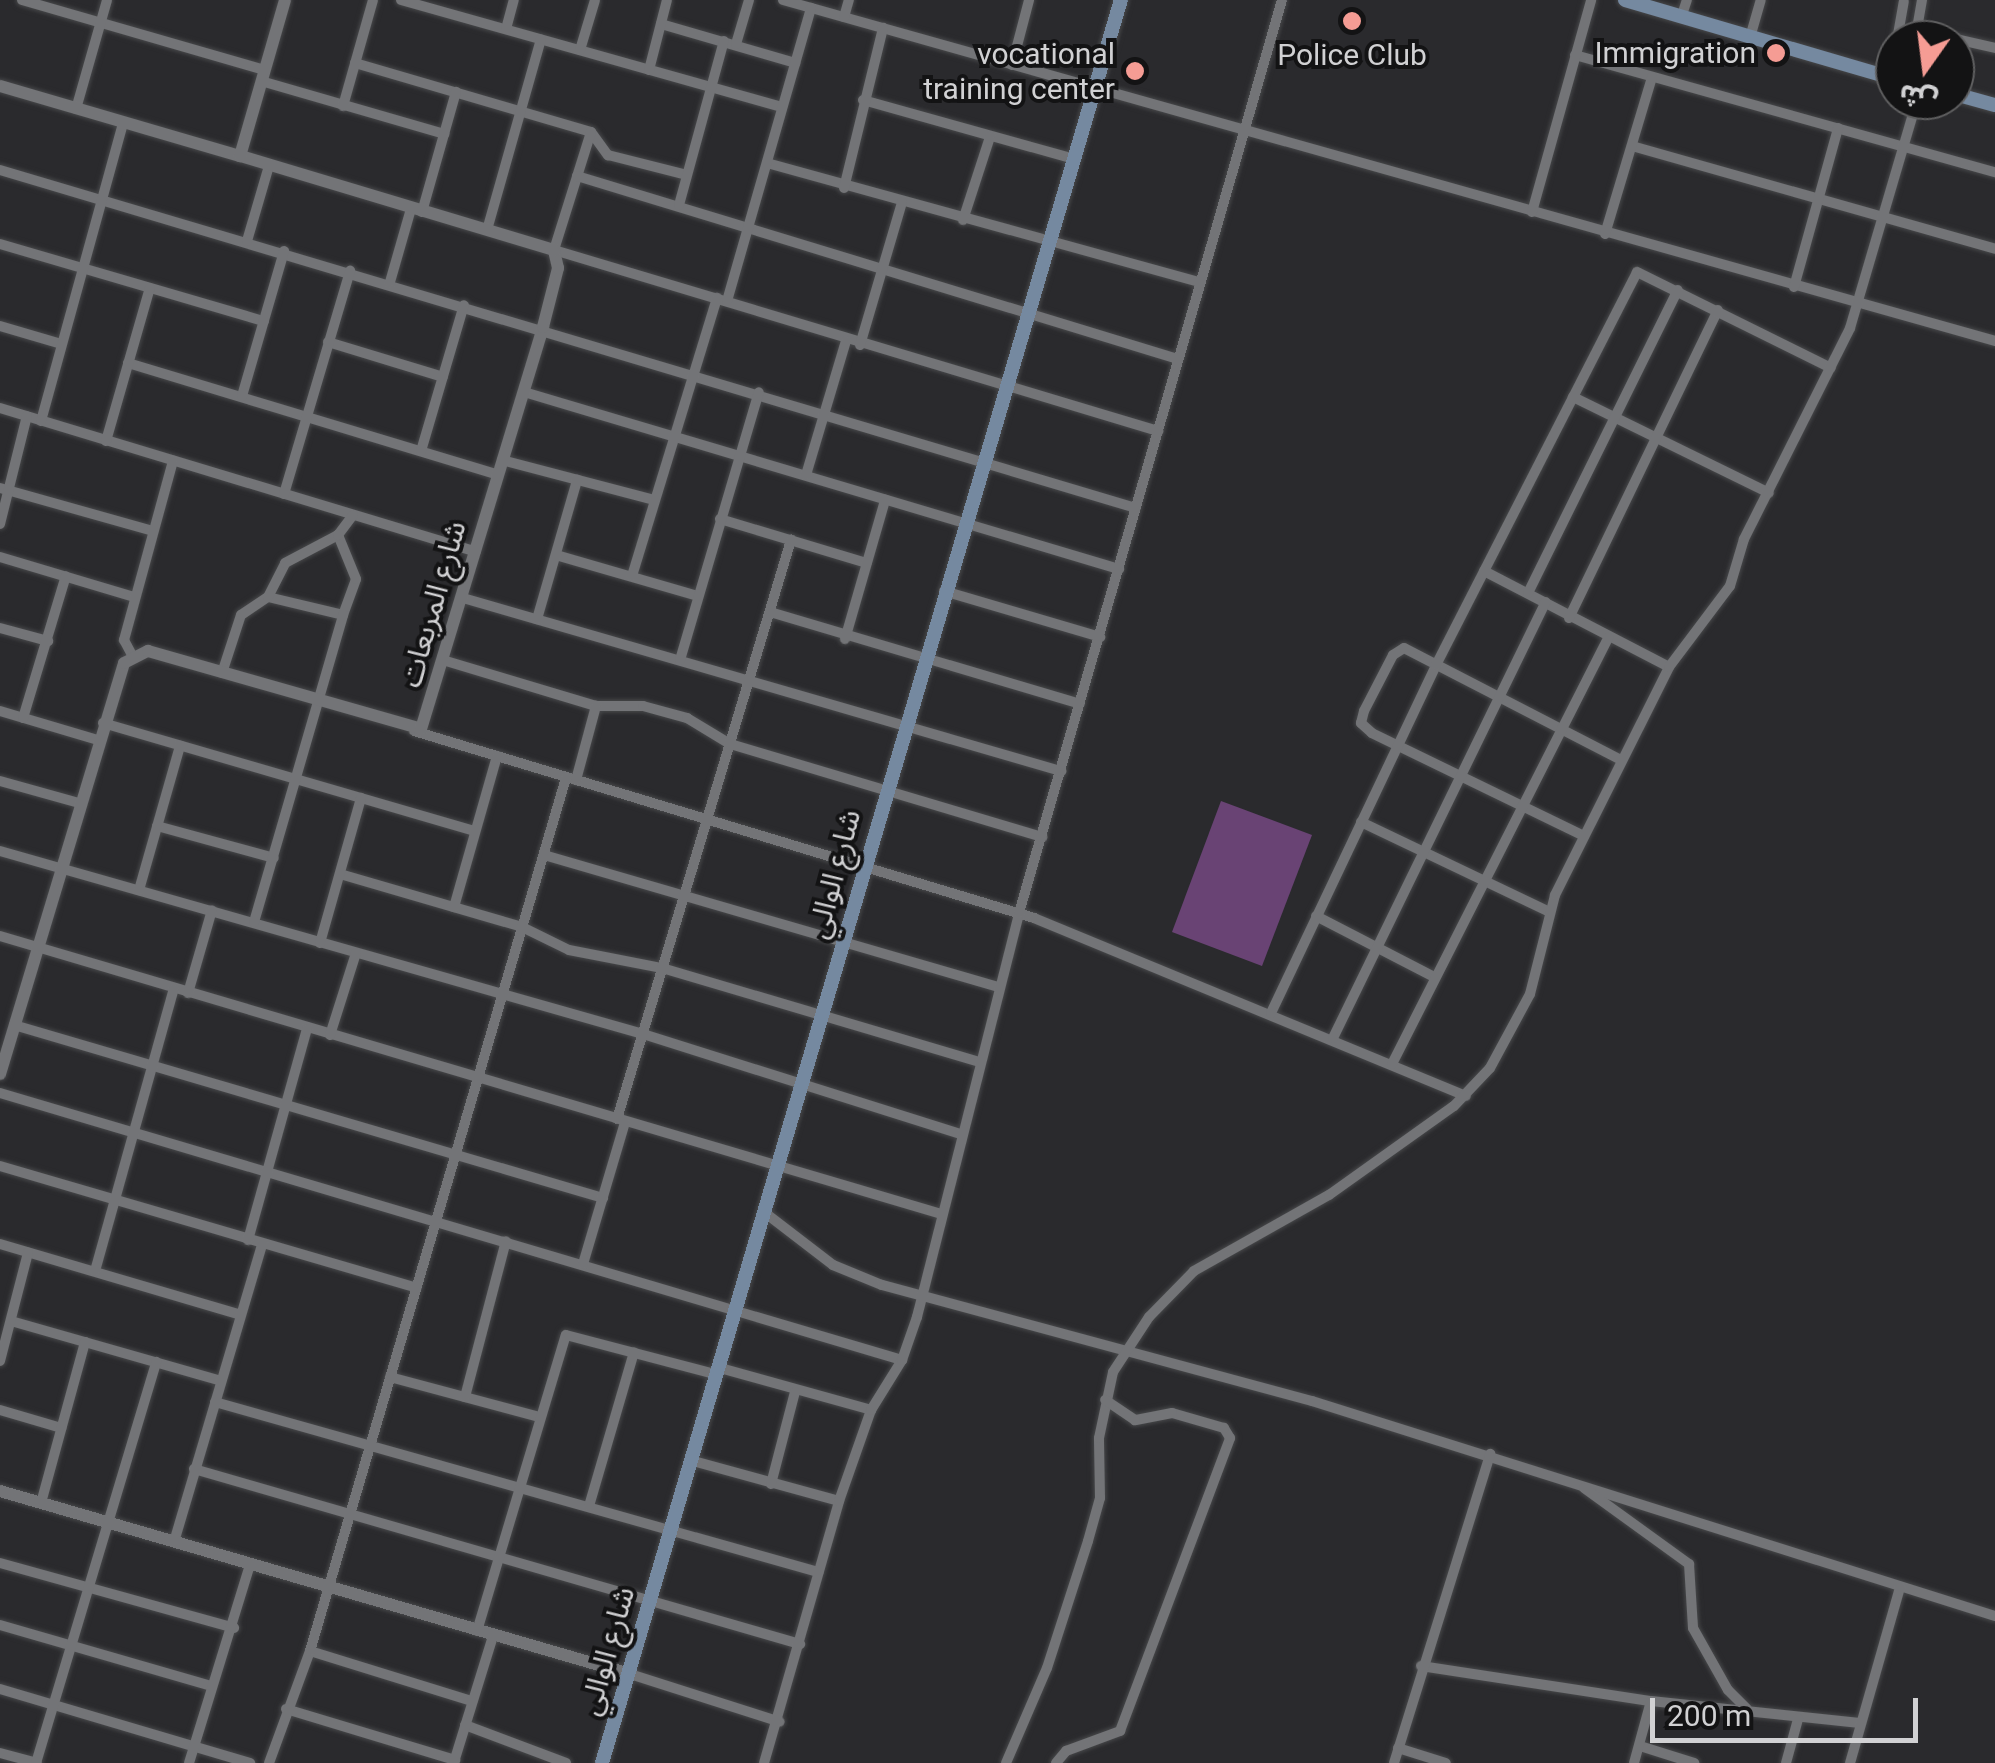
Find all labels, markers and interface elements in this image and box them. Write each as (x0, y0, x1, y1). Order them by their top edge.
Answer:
marker: Police Club (1341, 10, 1363, 32)
north arrow (1875, 20, 1975, 120)
place label: Immigration (1594, 35, 1756, 71)
place label: vocational training center (923, 36, 1115, 106)
place label: Police Club (1277, 37, 1427, 73)
marker: Immigration (1765, 42, 1787, 64)
marker: vocational training center (1124, 60, 1146, 82)
text: ش (1895, 77, 1941, 118)
street label: شارع المربعات (392, 517, 474, 691)
street label: شارع الوالي (800, 806, 868, 942)
street label: شارع الوالي (572, 1583, 642, 1719)
scale bar (1655, 1678, 1922, 1740)
text: 200 m (1667, 1698, 1751, 1733)

